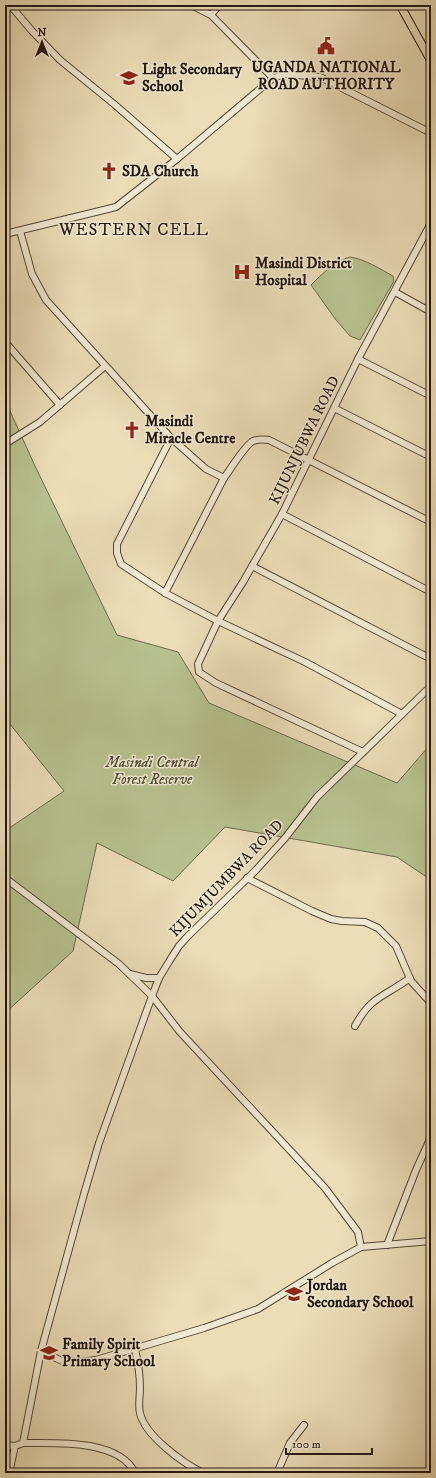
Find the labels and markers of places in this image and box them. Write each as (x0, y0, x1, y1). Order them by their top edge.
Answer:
public building icon: UGANDA NATIONAL ROAD AUTHORITY (316, 36, 336, 56)
place label: UGANDA NATIONAL ROAD AUTHORITY (252, 58, 401, 94)
place label: Light Secondary School (142, 60, 243, 96)
school or university icon: Light Secondary School (119, 68, 139, 88)
church icon: SDA Church (99, 161, 119, 181)
place label: SDA Church (122, 162, 199, 181)
place label: Masindi District Hospital (255, 254, 352, 290)
hospital icon: Masindi District Hospital (232, 262, 252, 282)
place label: Masindi Miracle Centre (145, 412, 236, 448)
church icon: Masindi Miracle Centre (122, 420, 142, 440)
place label: Jordan Secondary School (305, 1276, 414, 1312)
school or university icon: Jordan Secondary School (284, 1284, 304, 1304)
place label: Family Spirit Primary School (62, 1335, 155, 1371)
school or university icon: Family Spirit Primary School (39, 1343, 59, 1363)

